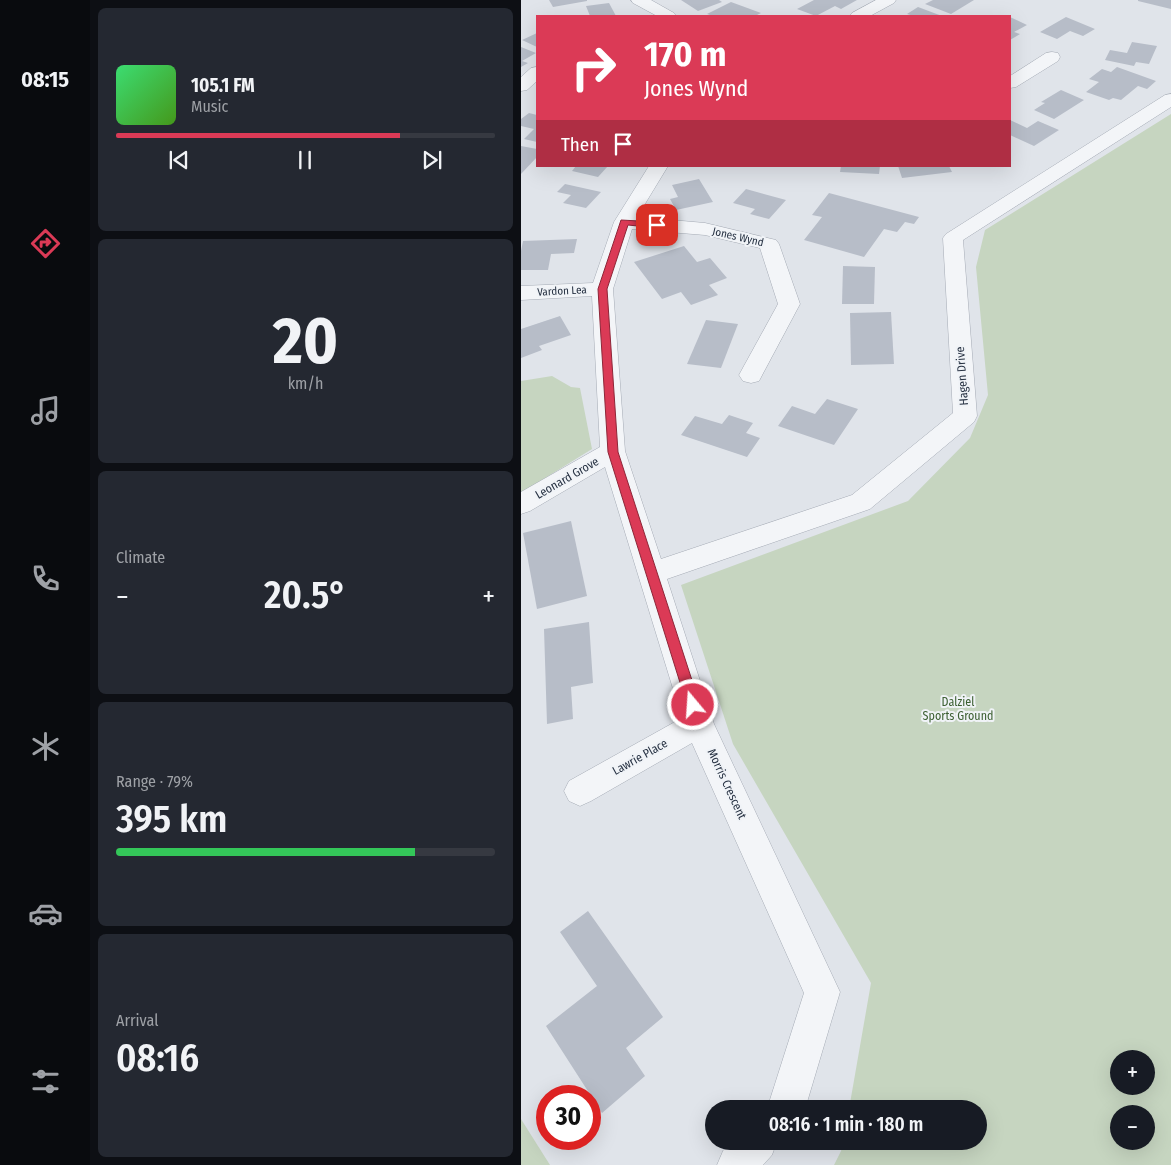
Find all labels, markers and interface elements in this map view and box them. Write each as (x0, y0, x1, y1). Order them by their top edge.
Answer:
text: 170 m (644, 33, 727, 75)
icon: right (561, 35, 626, 100)
text: 08:15 (21, 66, 69, 93)
text: 105.1 FM (191, 74, 255, 97)
text: Jones Wynd (644, 75, 748, 102)
text: Music (191, 97, 228, 116)
icon: arrive (609, 130, 637, 158)
text: Then (561, 133, 599, 156)
icon: previous (165, 146, 193, 174)
icon: pause (291, 146, 319, 174)
icon: next (418, 146, 446, 174)
pin (636, 204, 678, 246)
icon: arrive (643, 211, 671, 239)
street label: Jones Wynd (711, 225, 765, 249)
icon: directions (28, 226, 63, 261)
street label: Vardon Lea (537, 283, 587, 299)
text: 20 (273, 302, 338, 380)
street label: Hagen Drive (953, 346, 971, 406)
text: km/h (288, 374, 323, 393)
icon: music (28, 393, 63, 428)
street label: Leonard Grove (533, 454, 601, 502)
text: Climate (116, 548, 165, 567)
icon: phone (28, 561, 63, 596)
text: 20.5° (264, 572, 347, 618)
text: − (116, 580, 129, 613)
text: + (482, 580, 495, 613)
position arrow (666, 678, 718, 730)
park label: Dalziel Sports Ground (923, 695, 993, 723)
icon: climate (28, 729, 63, 764)
street label: Lawrie Place (610, 736, 670, 778)
street label: Morris Crescent (705, 747, 749, 822)
text: Range · 79% (116, 772, 193, 791)
text: 395 km (116, 796, 227, 842)
icon: car (28, 896, 63, 931)
text: Arrival (116, 1011, 158, 1030)
text: 08:16 (116, 1035, 199, 1081)
map controls (1110, 1050, 1155, 1150)
button: + (1110, 1050, 1155, 1095)
icon: filters (28, 1064, 63, 1099)
speed limit sign: 30 (536, 1085, 601, 1150)
button: − (1110, 1105, 1155, 1150)
text: 08:16 · 1 min · 180 m (769, 1113, 923, 1136)

